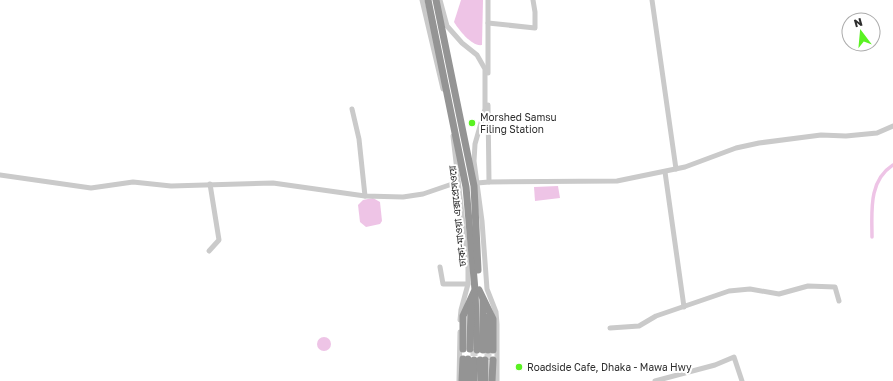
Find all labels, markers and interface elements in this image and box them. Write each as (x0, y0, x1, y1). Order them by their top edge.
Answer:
north arrow (841, 12, 881, 52)
text: N (852, 15, 864, 29)
place label: Morshed Samsu Filing Station (480, 111, 557, 135)
marker: Morshed Samsu Filing Station (467, 118, 477, 128)
street label: ঢাকা-মাওয়া এক্সপ্রেসওয়ে (446, 164, 468, 268)
place label: Roadside Cafe, Dhaka - Mawa Hwy (527, 361, 692, 373)
marker: Roadside Cafe, Dhaka - Mawa Hwy (514, 362, 524, 372)

